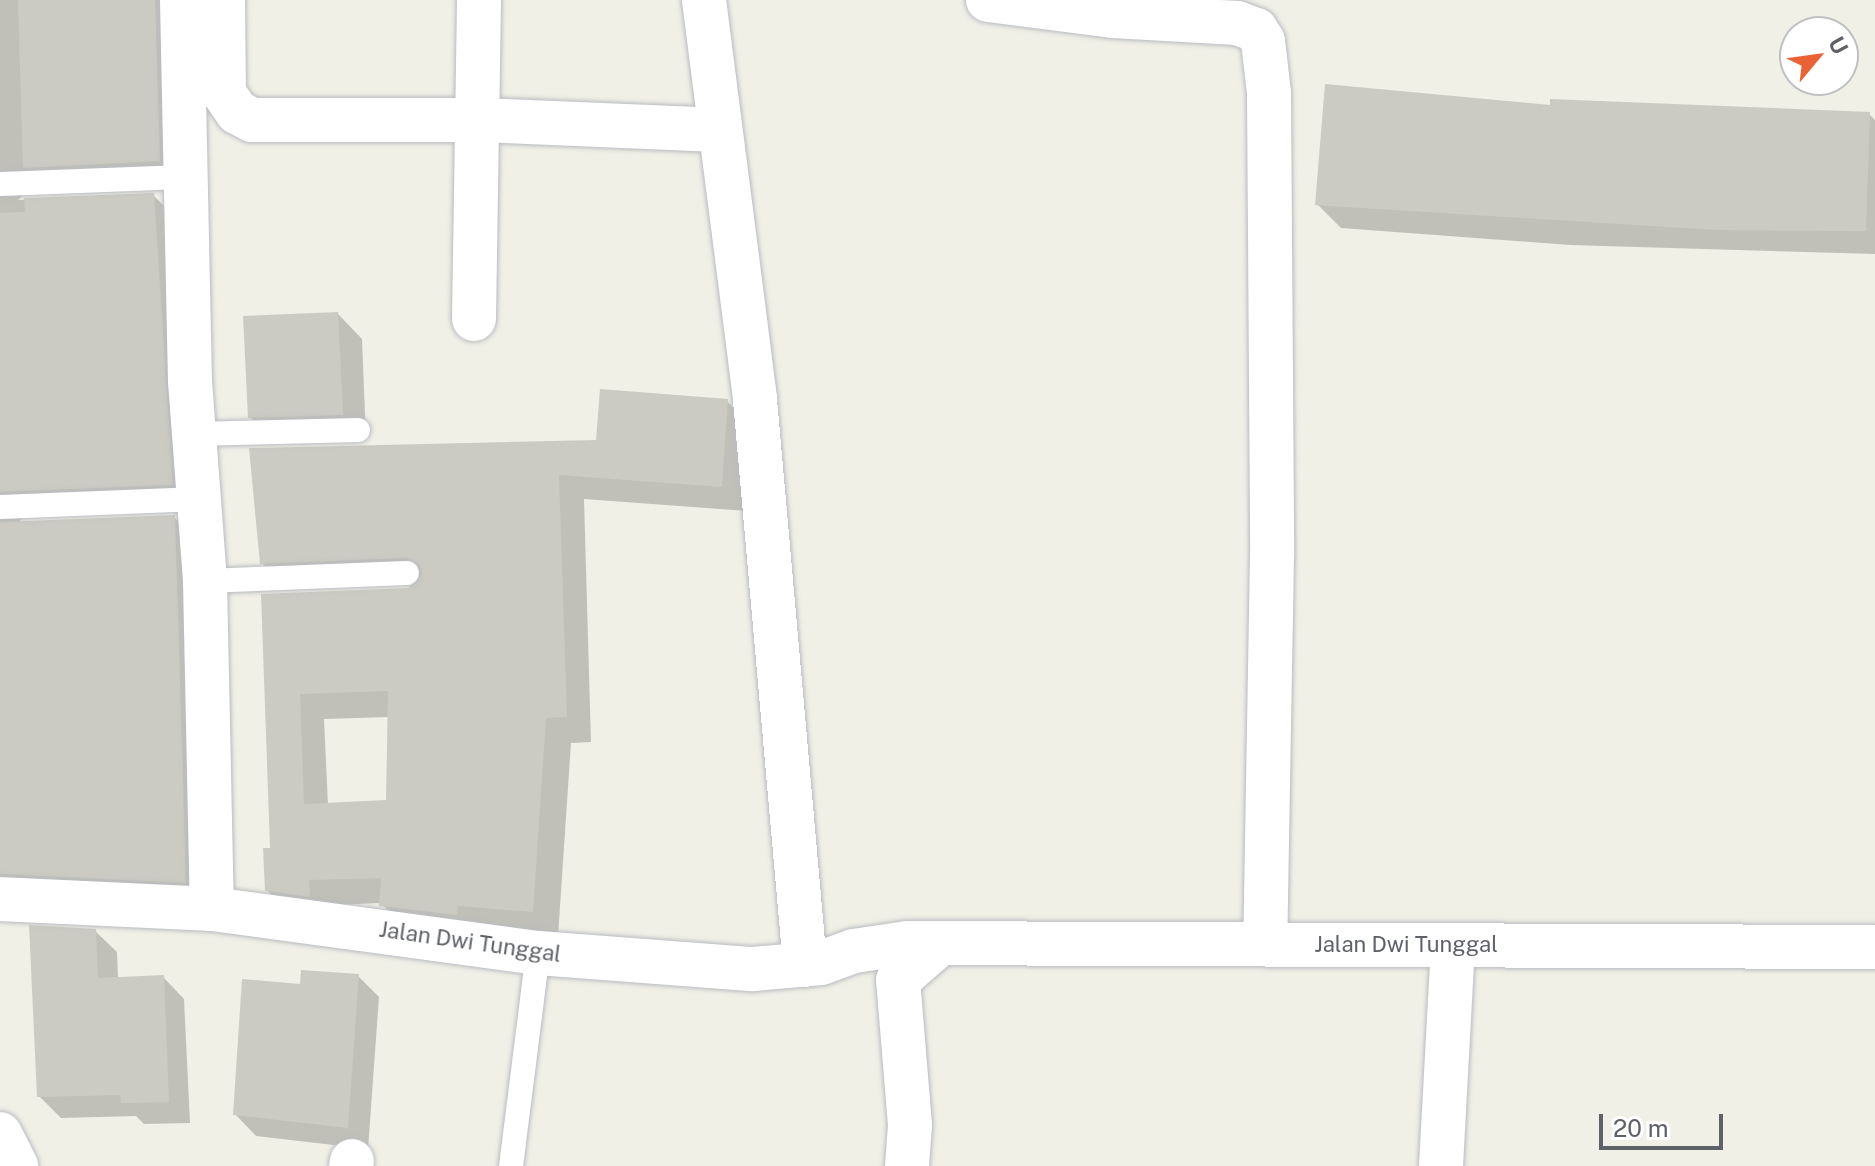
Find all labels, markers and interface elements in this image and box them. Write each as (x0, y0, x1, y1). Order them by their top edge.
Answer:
north arrow (1779, 16, 1859, 96)
text: U (1823, 32, 1853, 59)
street label: Jalan Dwi Tunggal (377, 916, 563, 968)
street label: Jalan Dwi Tunggal (1314, 932, 1498, 958)
scale bar (1603, 1098, 1727, 1148)
text: 20 m (1613, 1114, 1669, 1142)

